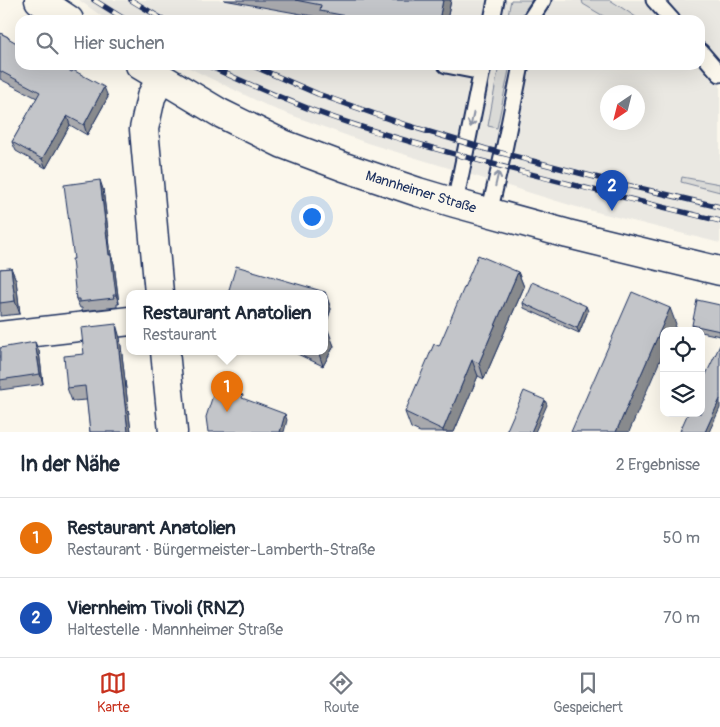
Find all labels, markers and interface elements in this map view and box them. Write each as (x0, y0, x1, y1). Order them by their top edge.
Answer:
search box (15, 15, 705, 70)
icon: search (33, 29, 61, 57)
text: Hier suchen (73, 31, 165, 55)
north arrow (600, 85, 645, 130)
one-way arrow (467, 112, 476, 128)
street label: Mannheimer Straße (364, 167, 478, 217)
pin: 2 (596, 170, 628, 211)
one-way arrow (493, 171, 502, 187)
your location (299, 204, 325, 230)
popup (126, 290, 328, 355)
text: Restaurant Anatolien (143, 301, 311, 325)
text: Restaurant (143, 325, 217, 345)
map controls (660, 327, 705, 417)
button: locate (660, 327, 705, 372)
pin: 1 (211, 371, 243, 412)
button: layers (660, 372, 705, 417)
text: In der Nähe (20, 451, 120, 478)
text: 2 Ergebnisse (616, 455, 700, 475)
text: Restaurant Anatolien (67, 516, 236, 540)
text: 1 (33, 528, 39, 548)
text: 50 m (663, 528, 700, 548)
text: Restaurant · Bürgermeister-Lamberth-Straße (67, 540, 375, 560)
text: Viernheim Tivoli (RNZ) (67, 596, 246, 620)
text: 2 (32, 608, 40, 628)
text: 70 m (663, 608, 700, 628)
text: Haltestelle · Mannheimer Straße (67, 620, 283, 640)
tab: Karte (97, 669, 130, 716)
tab: Route (324, 669, 359, 716)
tab: Gespeichert (553, 669, 623, 716)

